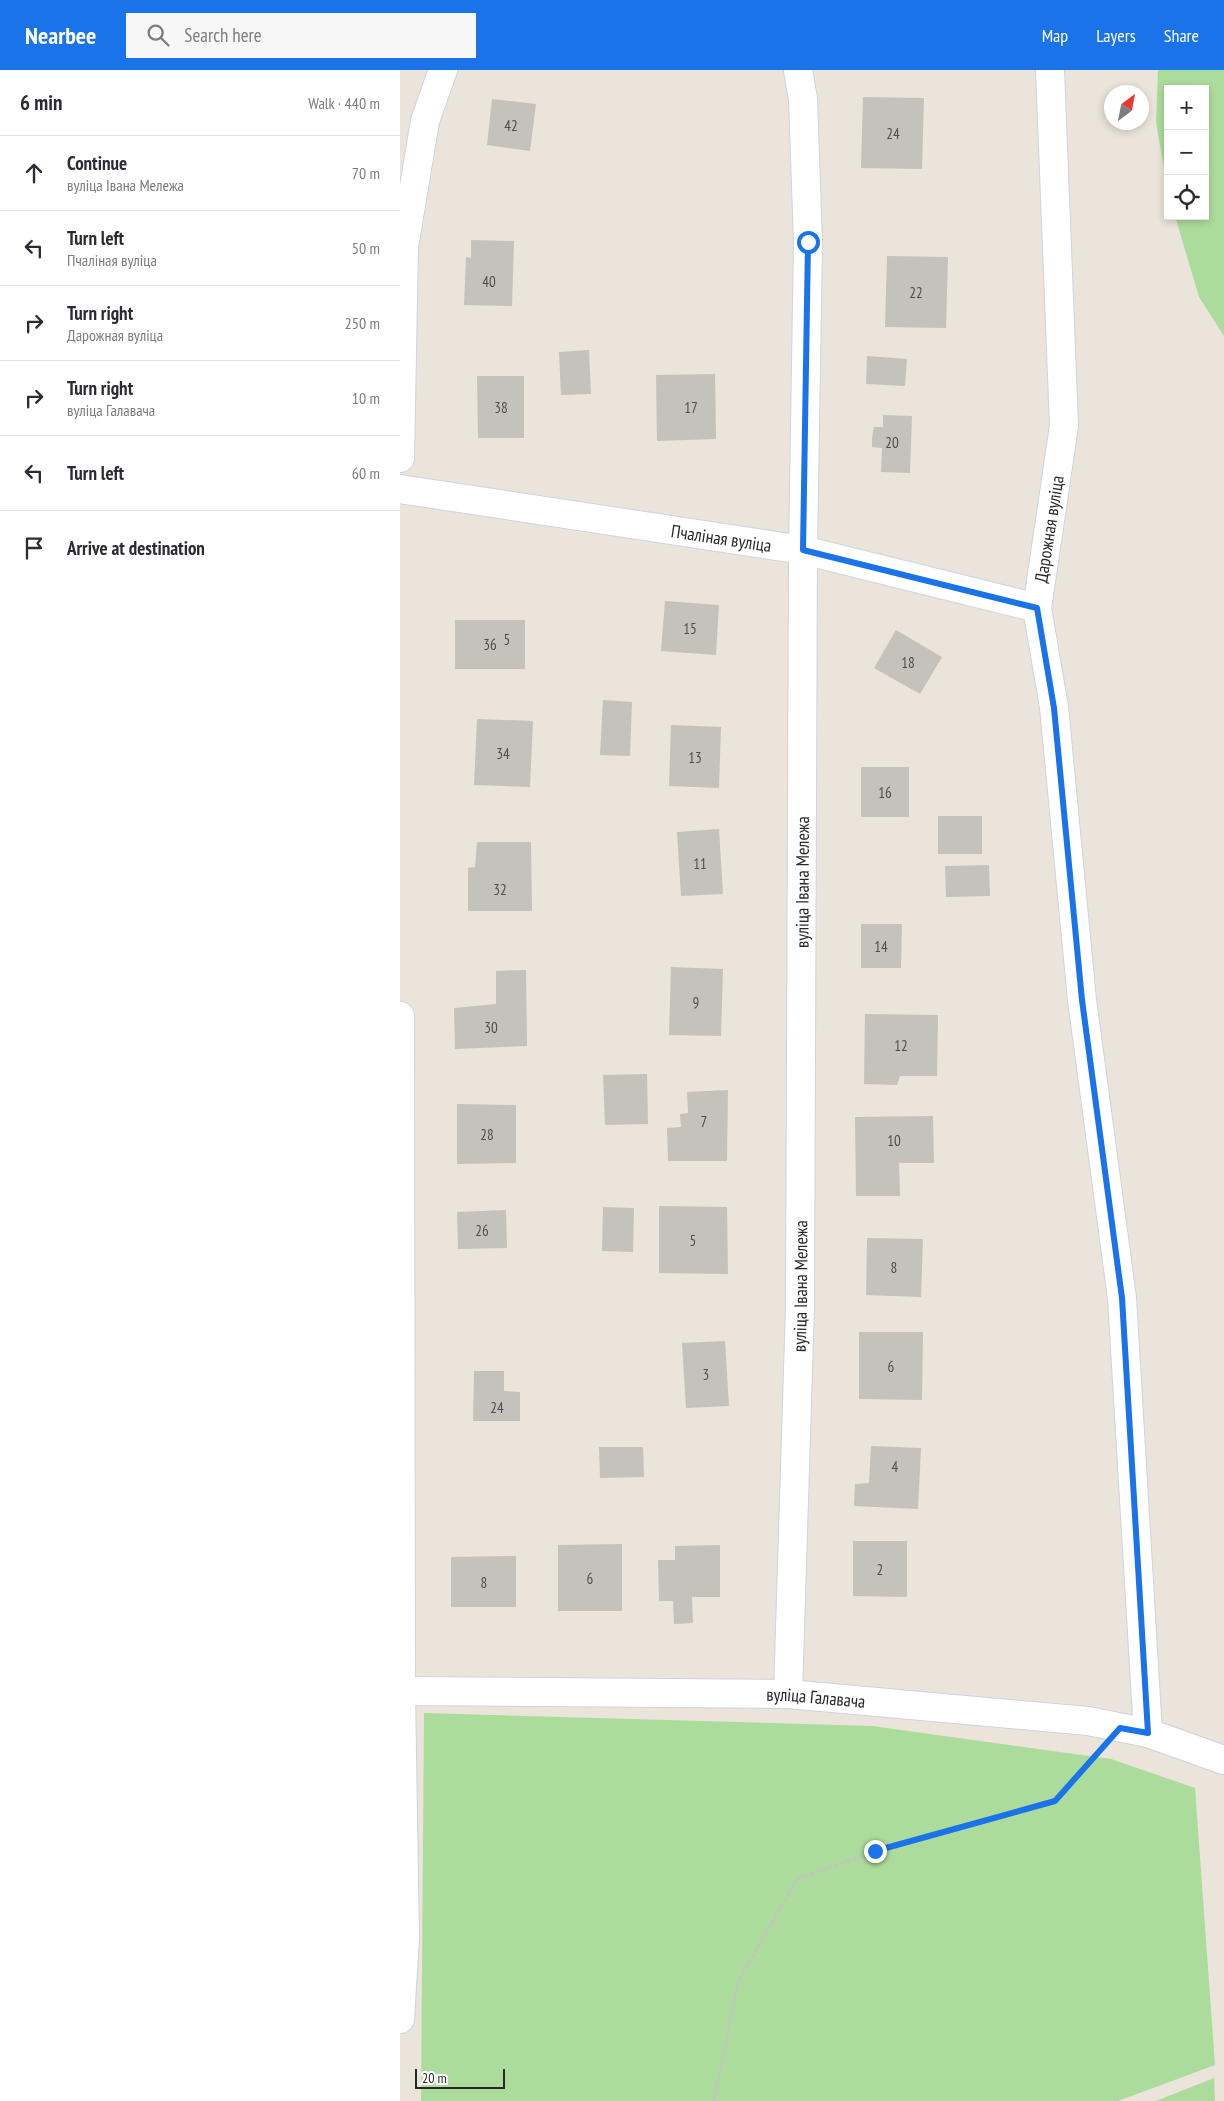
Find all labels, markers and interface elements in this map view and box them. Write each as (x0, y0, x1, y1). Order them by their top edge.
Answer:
search box (126, 13, 476, 58)
text: Nearbee (25, 20, 96, 51)
icon: search (144, 21, 172, 49)
text: Search here (184, 23, 262, 47)
text: Map (1042, 24, 1068, 47)
text: Layers (1096, 24, 1136, 47)
text: Share (1164, 24, 1199, 47)
north arrow (1104, 85, 1149, 130)
map controls (1164, 85, 1209, 220)
button: + (1164, 85, 1209, 130)
text: 6 min (20, 89, 62, 116)
text: Walk · 440 m (308, 93, 380, 113)
house number: 42 (504, 116, 518, 135)
house number: 24 (886, 124, 900, 143)
button: − (1164, 130, 1209, 175)
text: Continue (67, 151, 127, 175)
icon: ahead (20, 159, 48, 187)
text: 70 m (352, 163, 380, 183)
text: вуліца Івана Мележа (67, 175, 184, 195)
button: locate (1164, 175, 1209, 220)
text: Turn left (67, 226, 124, 250)
route start (797, 231, 820, 254)
icon: left (20, 234, 48, 262)
text: 50 m (352, 238, 380, 258)
text: Пчаліная вуліца (67, 250, 157, 270)
house number: 40 (482, 272, 496, 291)
house number: 22 (909, 283, 923, 302)
text: Turn right (67, 301, 133, 325)
icon: right (20, 309, 48, 337)
text: 250 m (345, 313, 380, 333)
text: Дарожная вуліца (67, 325, 163, 345)
text: Turn right (67, 376, 133, 400)
icon: right (20, 384, 48, 412)
text: 10 m (352, 388, 380, 408)
house number: 38 (494, 398, 508, 417)
house number: 17 (684, 398, 698, 417)
text: вуліца Галавача (67, 400, 155, 420)
house number: 20 (885, 433, 899, 452)
icon: left (20, 459, 48, 487)
text: Turn left (67, 461, 124, 485)
text: 60 m (352, 463, 380, 483)
street label: Дарожная вуліца (1029, 474, 1069, 584)
street label: Пчаліная вуліца (670, 519, 773, 557)
icon: arrive (20, 534, 48, 562)
text: Arrive at destination (67, 536, 205, 560)
house number: 15 (683, 619, 697, 638)
house number: 5 (504, 630, 510, 649)
house number: 36 (483, 635, 497, 654)
house number: 18 (901, 653, 915, 672)
house number: 34 (496, 744, 510, 763)
house number: 13 (688, 748, 702, 767)
house number: 16 (878, 783, 892, 802)
street label: вуліца Івана Мележа (790, 816, 813, 948)
house number: 11 (693, 854, 707, 873)
house number: 32 (493, 880, 507, 899)
house number: 14 (874, 937, 888, 956)
house number: 9 (693, 993, 699, 1012)
house number: 30 (484, 1018, 498, 1037)
house number: 12 (894, 1036, 908, 1055)
house number: 7 (701, 1112, 707, 1131)
house number: 28 (480, 1125, 494, 1144)
house number: 10 (887, 1131, 901, 1150)
street label: вуліца Івана Мележа (787, 1220, 812, 1352)
house number: 26 (475, 1221, 489, 1240)
house number: 5 (690, 1231, 696, 1250)
house number: 8 (891, 1258, 897, 1277)
house number: 6 (888, 1357, 895, 1376)
house number: 3 (703, 1365, 709, 1384)
house number: 24 (490, 1398, 504, 1417)
house number: 4 (892, 1457, 899, 1476)
house number: 2 (877, 1560, 883, 1579)
house number: 6 (587, 1569, 594, 1588)
house number: 8 (481, 1573, 487, 1592)
street label: вуліца Галавача (766, 1682, 866, 1712)
route end (864, 1840, 887, 1863)
scale bar (415, 2066, 505, 2089)
text: 20 m (422, 2069, 447, 2087)

